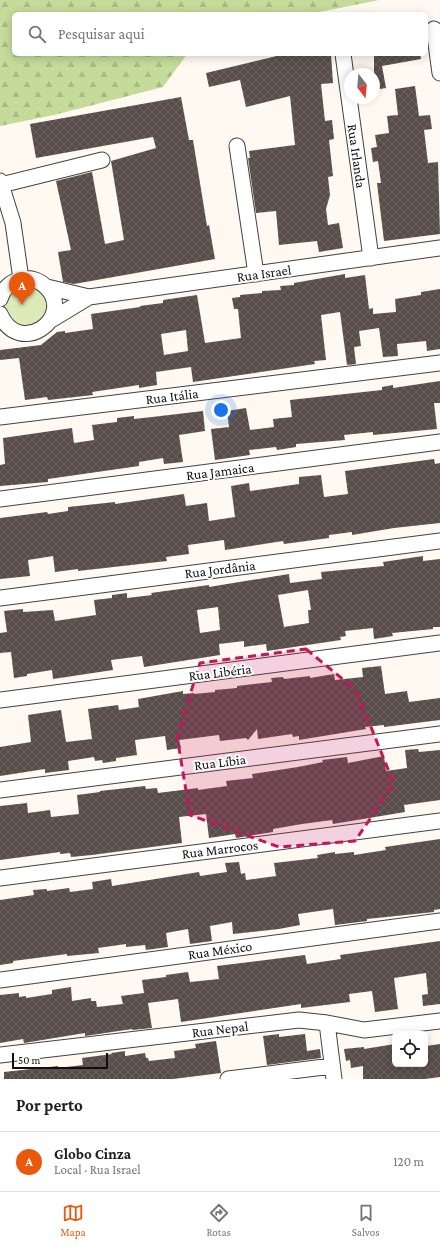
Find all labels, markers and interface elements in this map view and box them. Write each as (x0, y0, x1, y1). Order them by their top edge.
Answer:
search box (12, 12, 428, 56)
icon: search (26, 23, 48, 45)
text: Pesquisar aqui (58, 26, 145, 42)
north arrow (344, 68, 380, 104)
street label: Rua Irlanda (345, 123, 370, 190)
street label: Rua Israel (236, 261, 293, 285)
pin: A (9, 272, 35, 305)
street label: Rua Itália (145, 385, 200, 407)
your location (211, 400, 231, 420)
street label: Rua Jamaica (185, 459, 255, 483)
street label: Rua Jordânia (184, 557, 257, 581)
street label: Rua Libéria (188, 660, 253, 684)
street label: Rua Líbia (193, 751, 247, 773)
street label: Rua Marrocos (181, 836, 259, 862)
street label: Rua México (187, 938, 253, 962)
street label: Rua Nepal (191, 1018, 250, 1040)
map controls (392, 1031, 428, 1067)
button: locate (392, 1031, 428, 1067)
scale bar (12, 1051, 108, 1070)
text: 50 m (18, 1054, 40, 1066)
text: Por perto (16, 1096, 83, 1115)
text: Globo Cinza (54, 1146, 131, 1162)
text: A (25, 1154, 33, 1169)
text: 120 m (393, 1154, 424, 1169)
text: Local · Rua Israel (54, 1162, 141, 1177)
tab: Mapa (60, 1202, 86, 1238)
tab: Rotas (206, 1202, 231, 1238)
tab: Salvos (352, 1202, 380, 1238)

